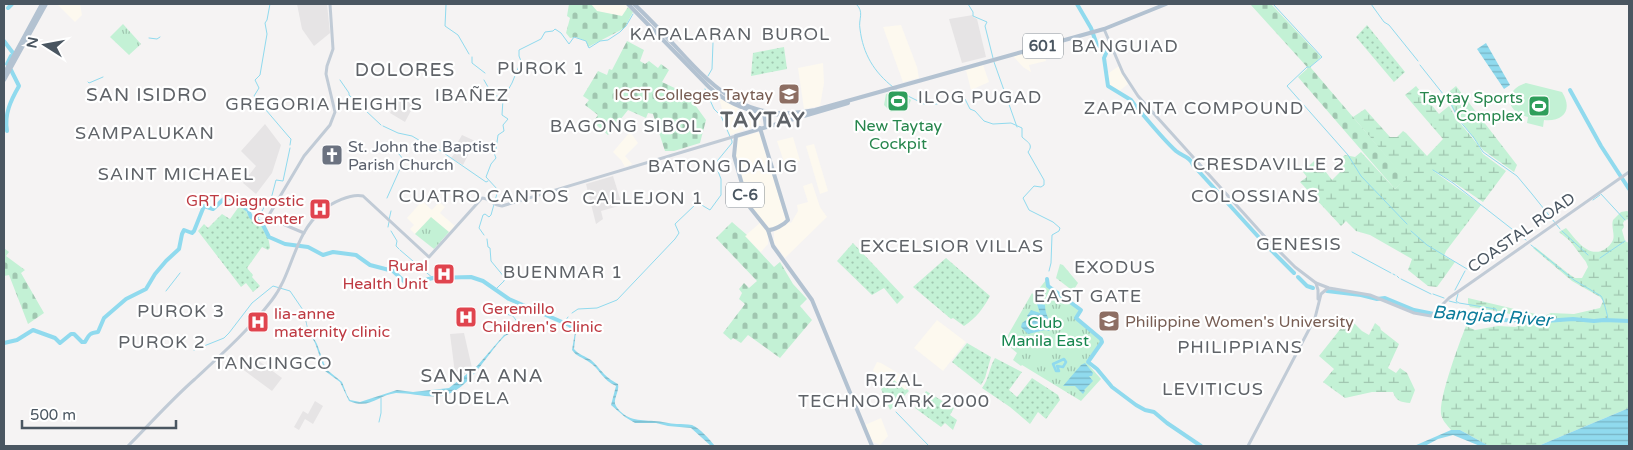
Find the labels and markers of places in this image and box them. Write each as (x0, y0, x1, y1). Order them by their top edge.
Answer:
school or university icon: ICCT Colleges Taytay (777, 82, 801, 106)
place label: ICCT Colleges Taytay (614, 85, 773, 105)
place label: Taytay Sports Complex (1420, 88, 1523, 126)
sports icon: New Taytay Cockpit (886, 89, 910, 113)
sports icon: Taytay Sports Complex (1527, 94, 1551, 118)
place label: New Taytay Cockpit (854, 116, 943, 154)
place label: St. John the Baptist Parish Church (348, 137, 496, 175)
church icon: St. John the Baptist Parish Church (320, 143, 344, 167)
place label: GRT Diagnostic Center (186, 191, 305, 229)
hospital icon: GRT Diagnostic Center (308, 197, 332, 221)
place label: Rural Health Unit (342, 256, 428, 294)
hospital icon: Rural Health Unit (432, 262, 456, 286)
place label: Geremillo Children's Clinic (482, 299, 602, 337)
place label: lia-anne maternity clinic (274, 304, 390, 342)
hospital icon: Geremillo Children's Clinic (454, 305, 478, 329)
school or university icon: Philippine Women's University (1097, 309, 1121, 333)
hospital icon: lia-anne maternity clinic (246, 310, 270, 334)
place label: Philippine Women's University (1125, 312, 1354, 332)

